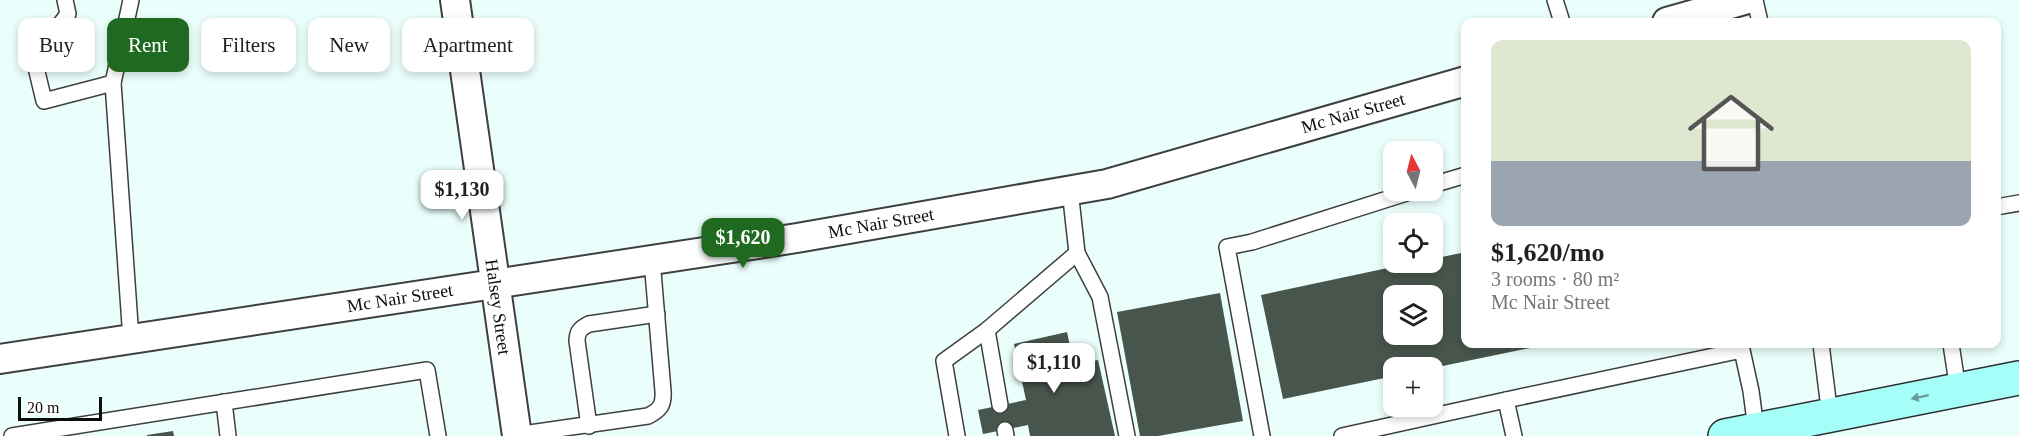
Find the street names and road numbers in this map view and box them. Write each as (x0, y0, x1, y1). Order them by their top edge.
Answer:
street label: Mc Nair Street (1299, 89, 1407, 137)
street label: Mc Nair Street (827, 204, 935, 242)
street label: Halsey Street (481, 258, 515, 356)
street label: Mc Nair Street (346, 280, 454, 316)

